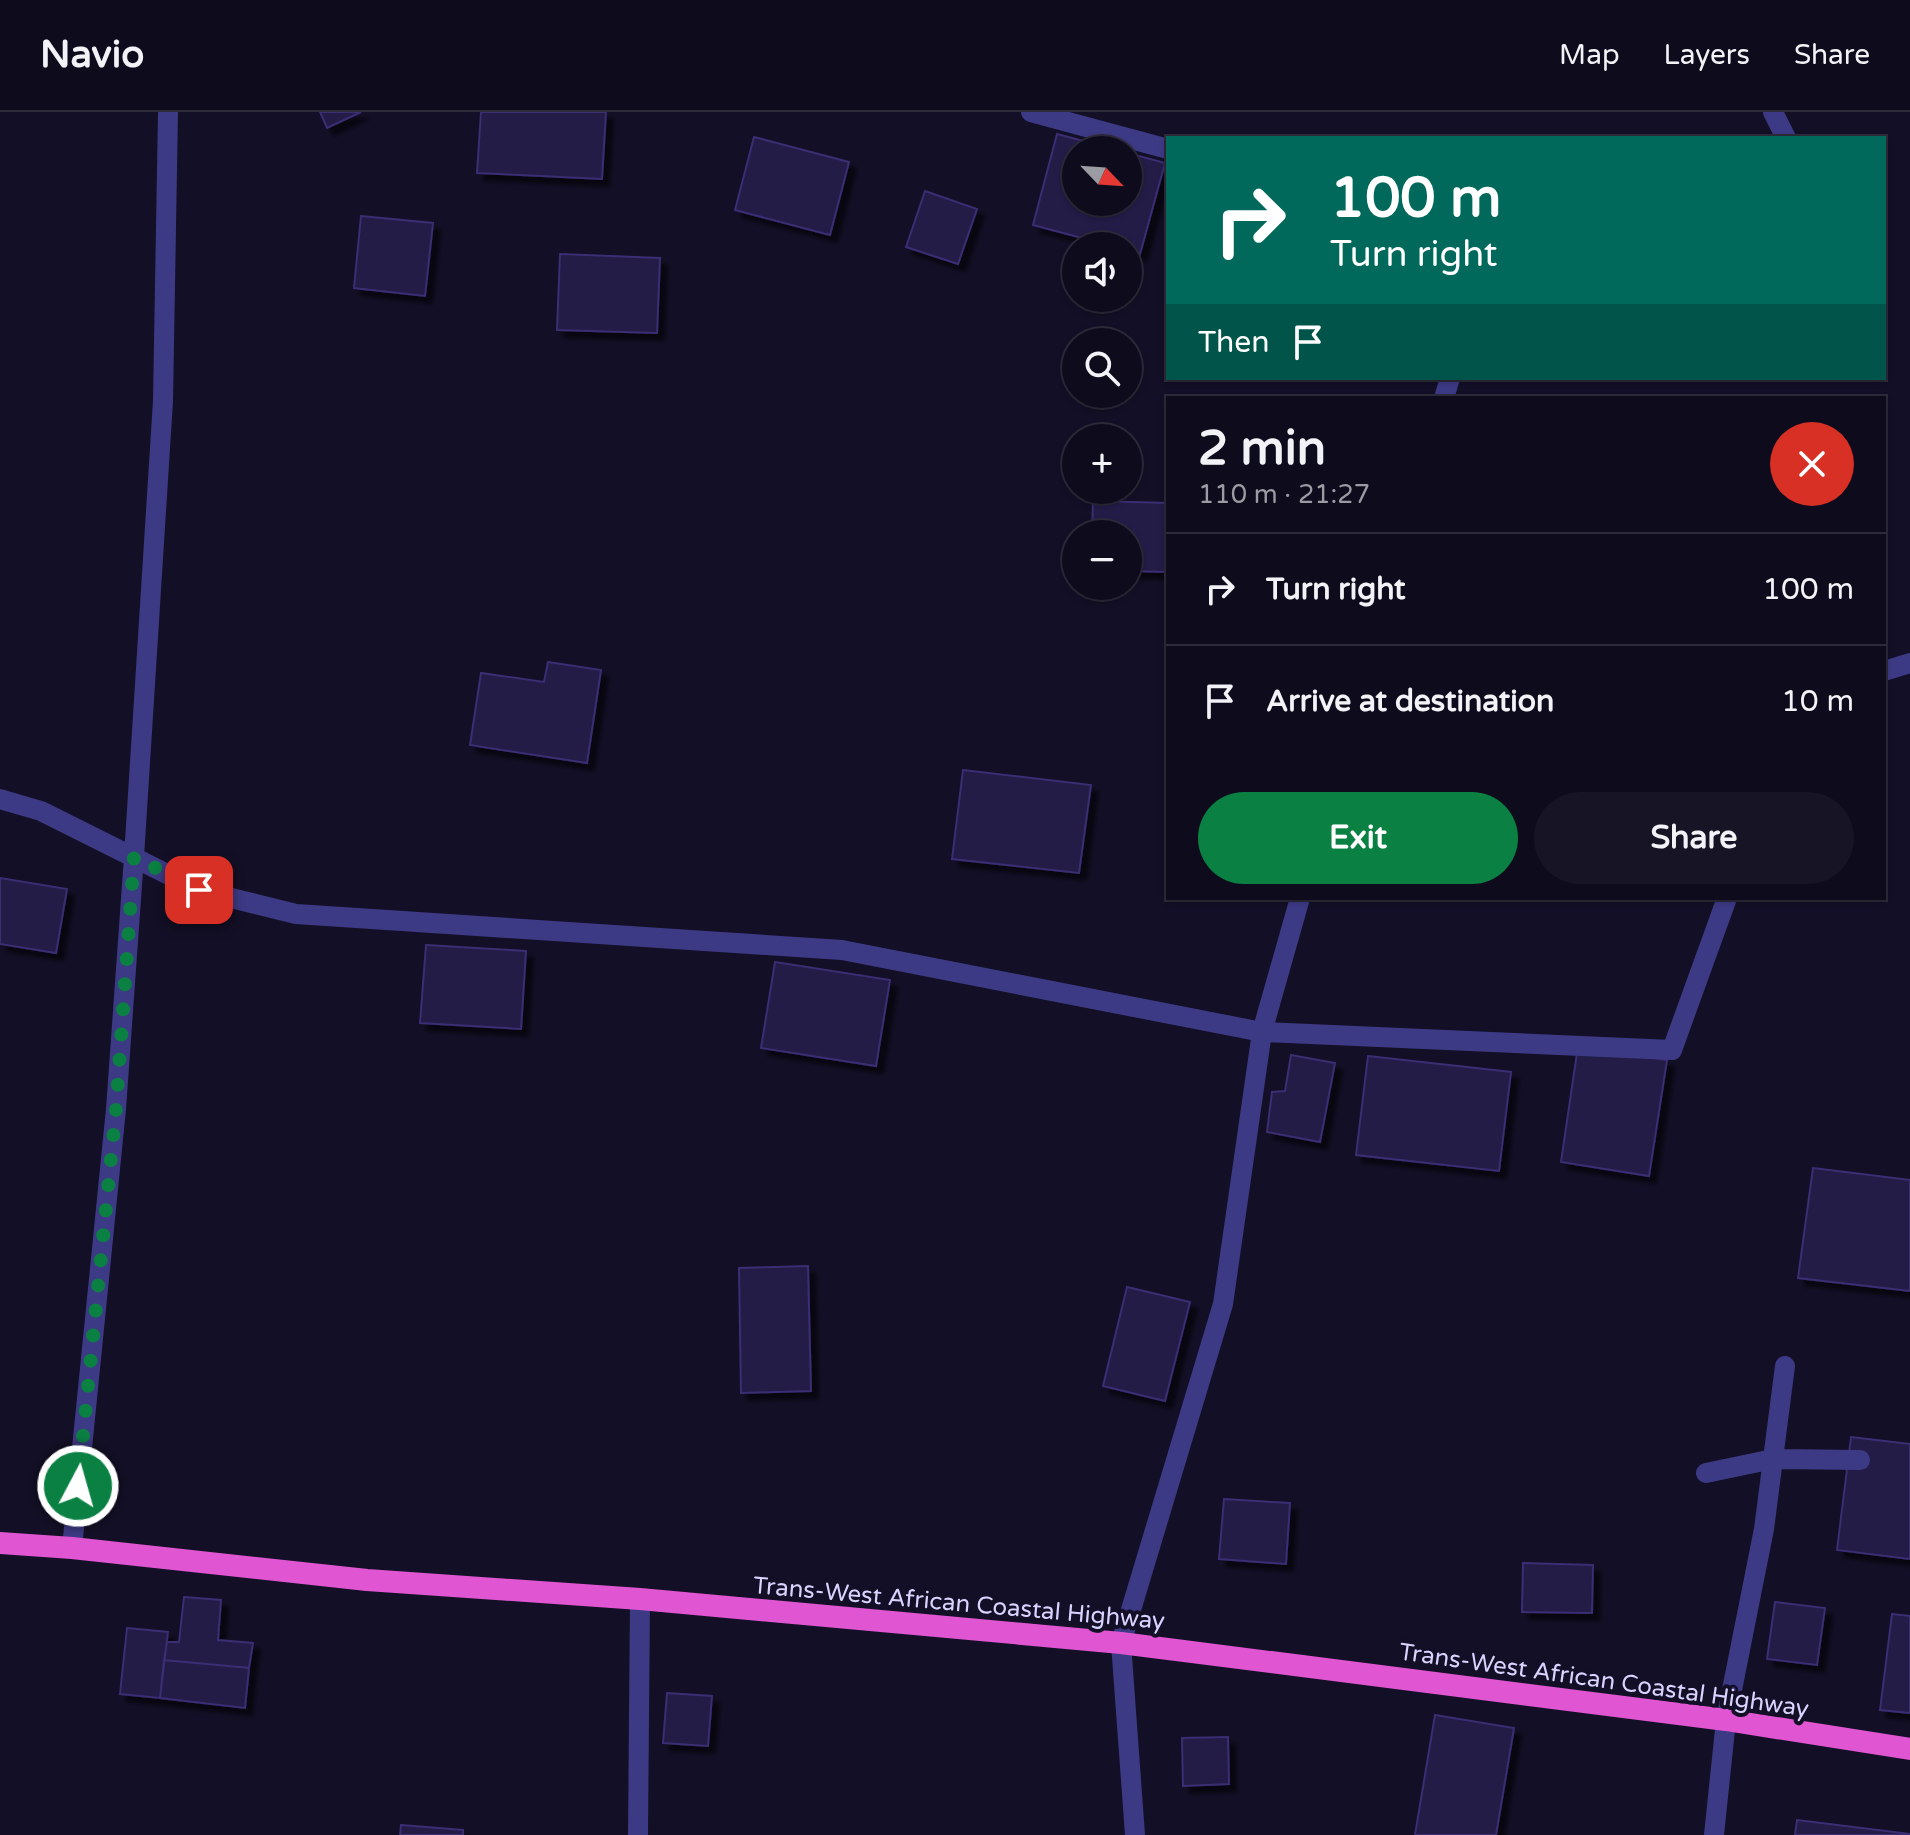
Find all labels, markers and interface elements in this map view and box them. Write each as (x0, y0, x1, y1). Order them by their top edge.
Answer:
text: Navio (40, 32, 144, 78)
text: Map (1559, 38, 1620, 72)
text: Layers (1664, 38, 1750, 72)
text: Share (1794, 38, 1870, 72)
north arrow (1062, 136, 1142, 216)
map controls (1062, 136, 1142, 600)
text: 100 m (1330, 165, 1501, 232)
icon: right (1198, 168, 1302, 272)
button: sound (1062, 232, 1142, 312)
text: Turn right (1330, 233, 1497, 276)
icon: arrive (1286, 320, 1330, 364)
text: Then (1198, 324, 1270, 361)
button: search (1062, 328, 1142, 408)
text: 2 min (1198, 420, 1326, 478)
button: close (1770, 422, 1854, 506)
button: + (1062, 424, 1142, 504)
text: 110 m · 21:27 (1198, 479, 1370, 510)
button: − (1062, 520, 1142, 600)
icon: right (1198, 567, 1242, 611)
text: Turn right (1266, 571, 1406, 608)
text: 100 m (1762, 571, 1854, 608)
icon: arrive (1198, 679, 1242, 723)
text: Arrive at destination (1266, 683, 1554, 720)
text: 10 m (1781, 683, 1854, 720)
button: Exit (1198, 792, 1518, 884)
button: Share (1534, 792, 1854, 884)
pin (165, 856, 233, 924)
icon: arrive (177, 868, 221, 912)
position arrow (36, 1444, 120, 1528)
street label: Trans-West African Coastal Highway (752, 1571, 1166, 1636)
street label: Trans-West African Coastal Highway (1397, 1637, 1811, 1724)

